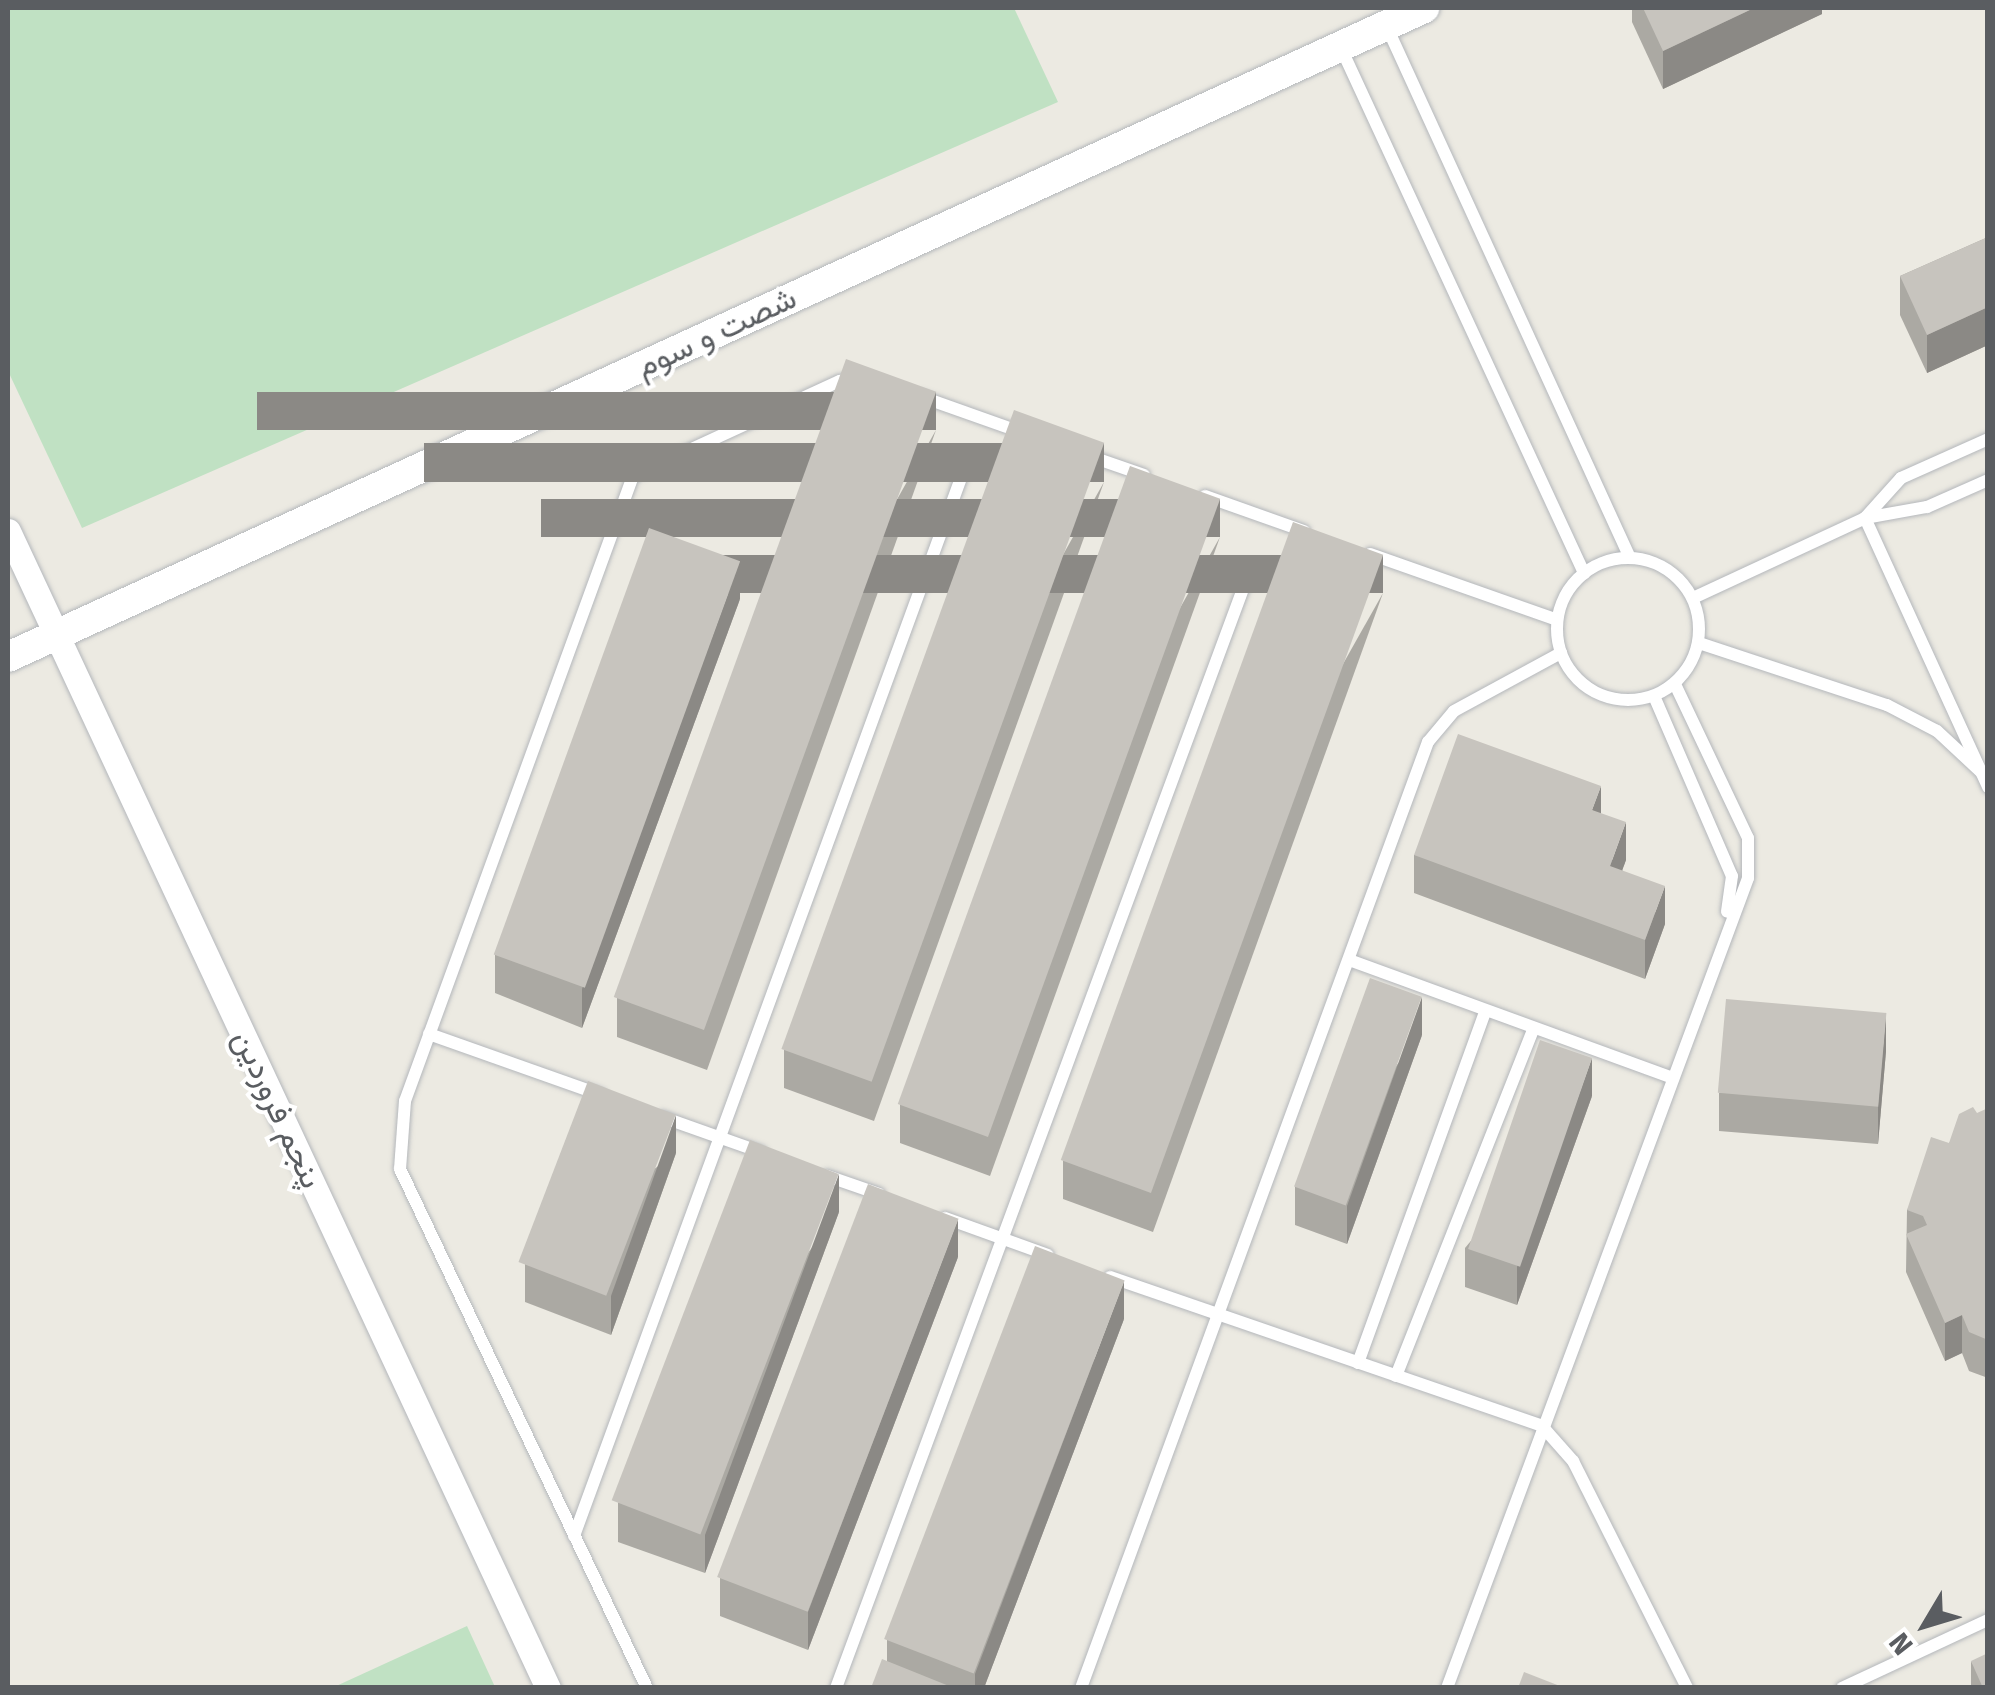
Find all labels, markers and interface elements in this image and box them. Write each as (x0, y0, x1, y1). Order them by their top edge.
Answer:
street label: شصت و سوم (630, 278, 802, 386)
street label: پنجم فروردین (225, 1024, 331, 1194)
north arrow (1875, 1575, 1975, 1675)
text: N (1882, 1626, 1920, 1661)

